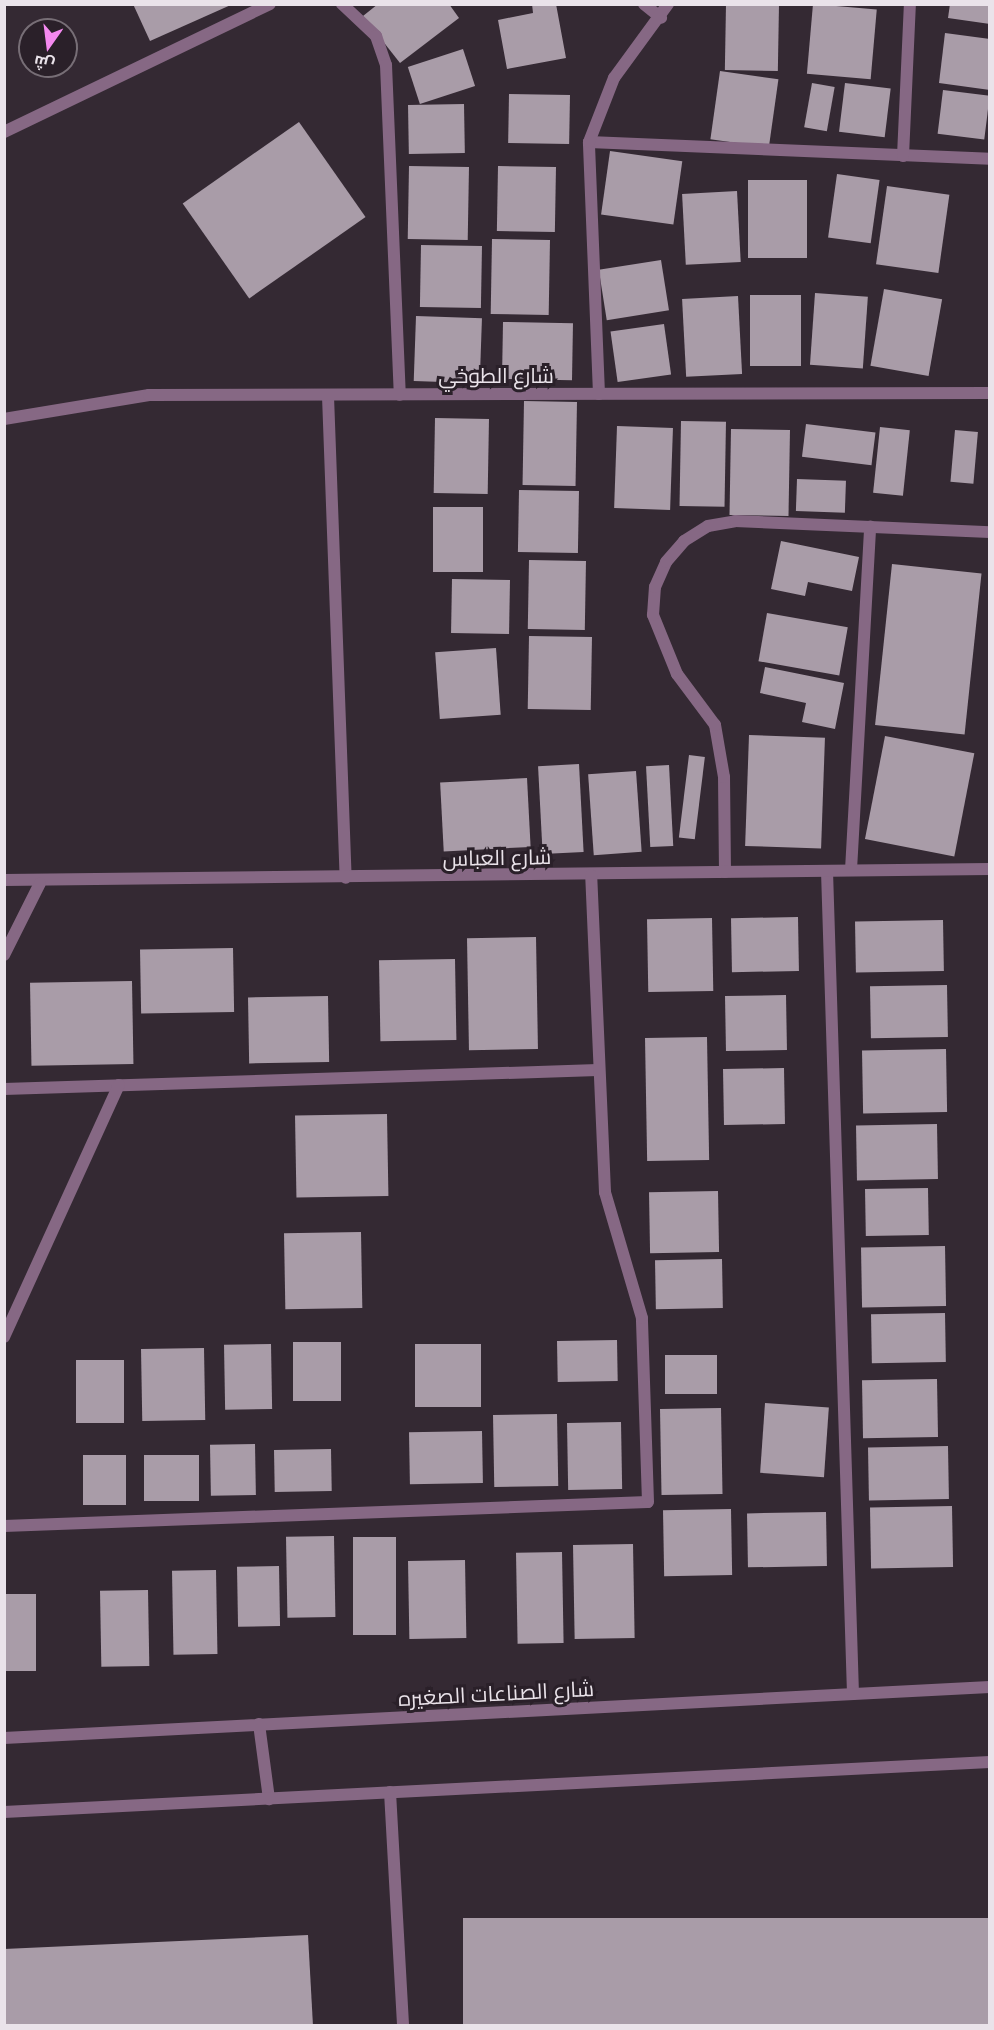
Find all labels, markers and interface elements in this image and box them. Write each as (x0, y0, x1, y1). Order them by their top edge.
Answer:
north arrow (18, 18, 78, 78)
text: ش (32, 50, 57, 77)
street label: شارع الطوخي (438, 362, 554, 388)
street label: شارع العباس (442, 843, 552, 871)
street label: شارع الصناعات الصغيره (397, 1675, 595, 1711)

